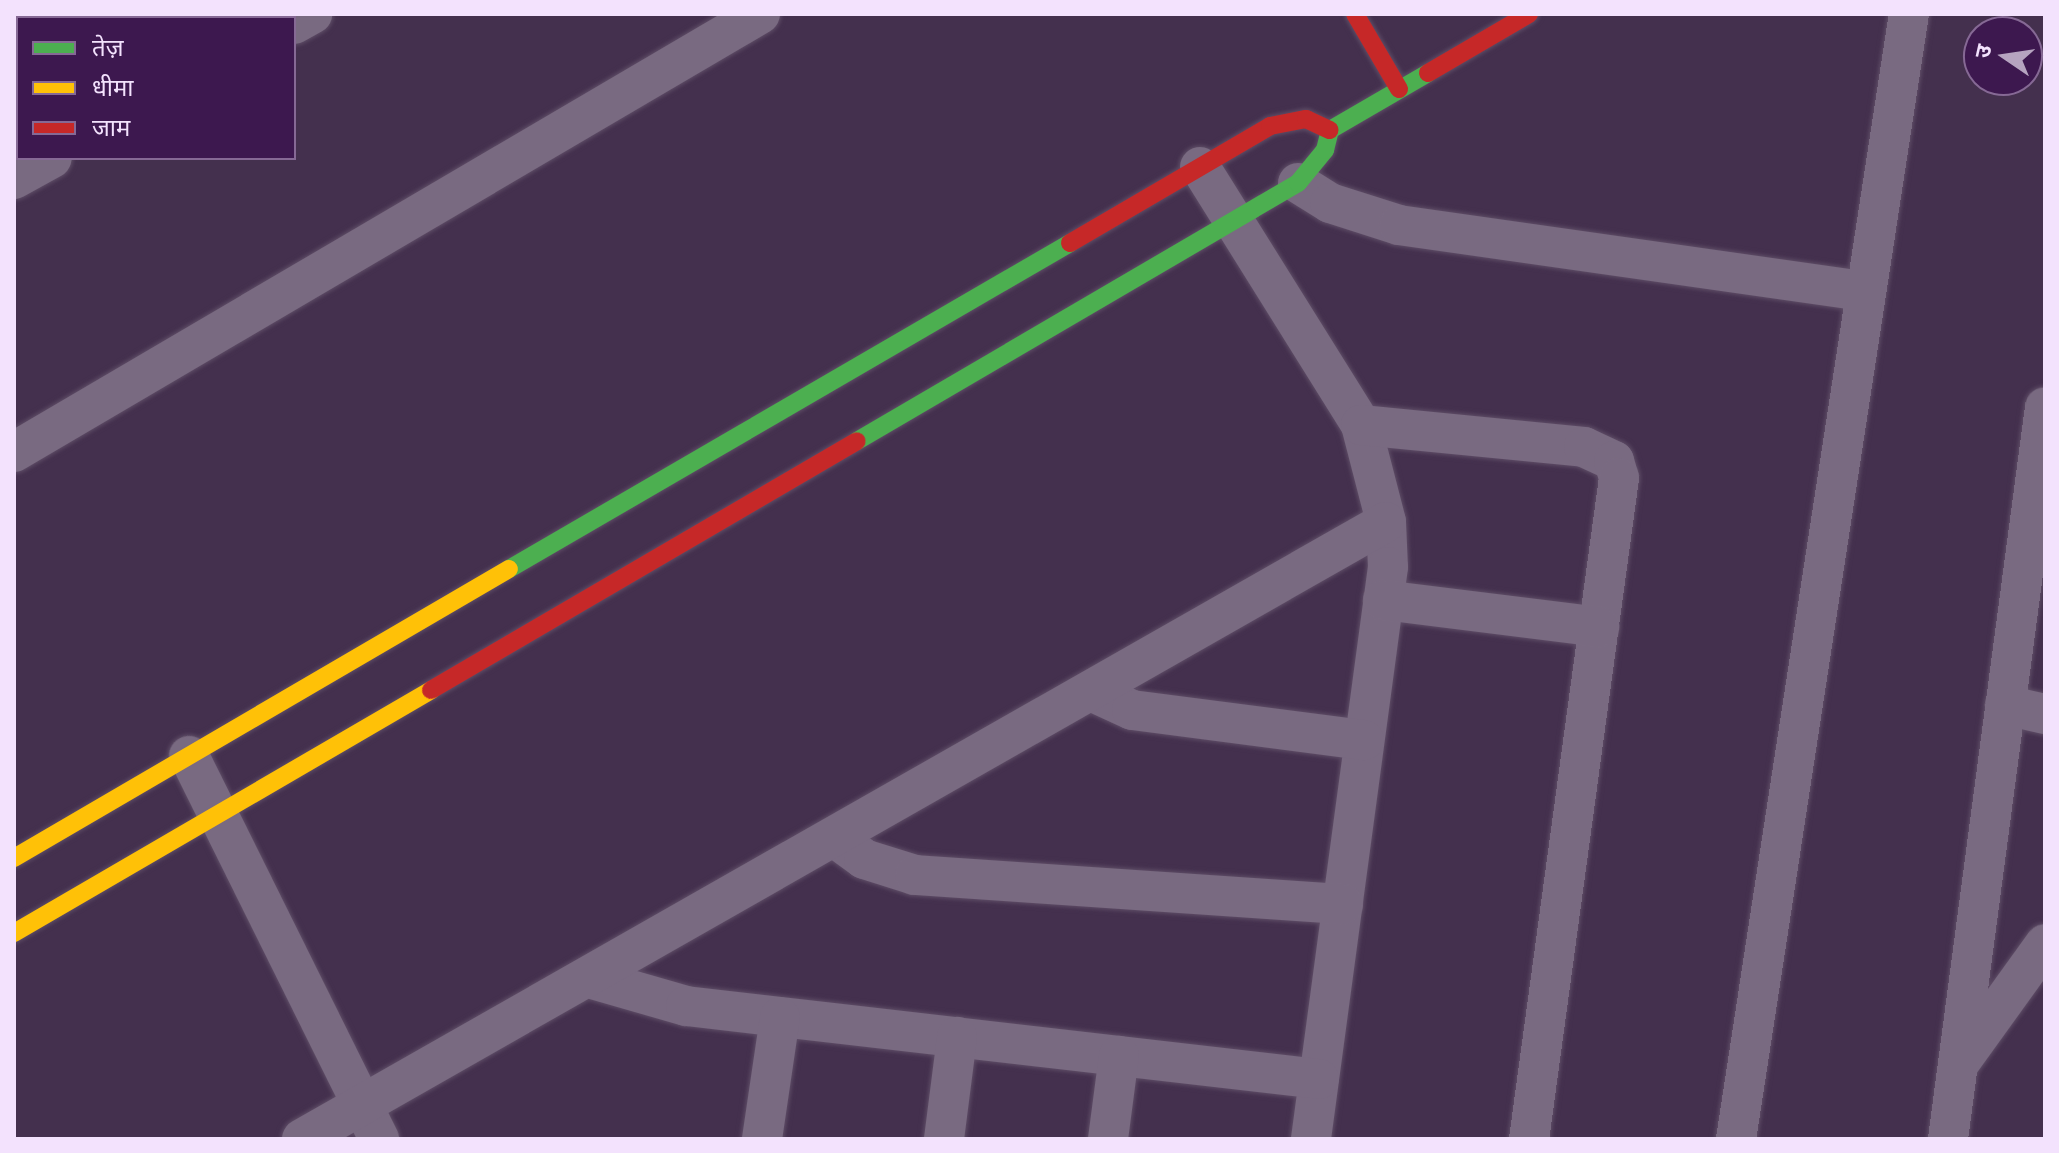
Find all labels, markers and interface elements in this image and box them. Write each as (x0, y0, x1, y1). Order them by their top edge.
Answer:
legend (16, 16, 296, 160)
north arrow (1963, 16, 2043, 96)
text: तेज़ (92, 30, 124, 63)
text: उ (1966, 41, 1998, 61)
text: धीमा (92, 70, 134, 103)
text: जाम (92, 110, 130, 143)

